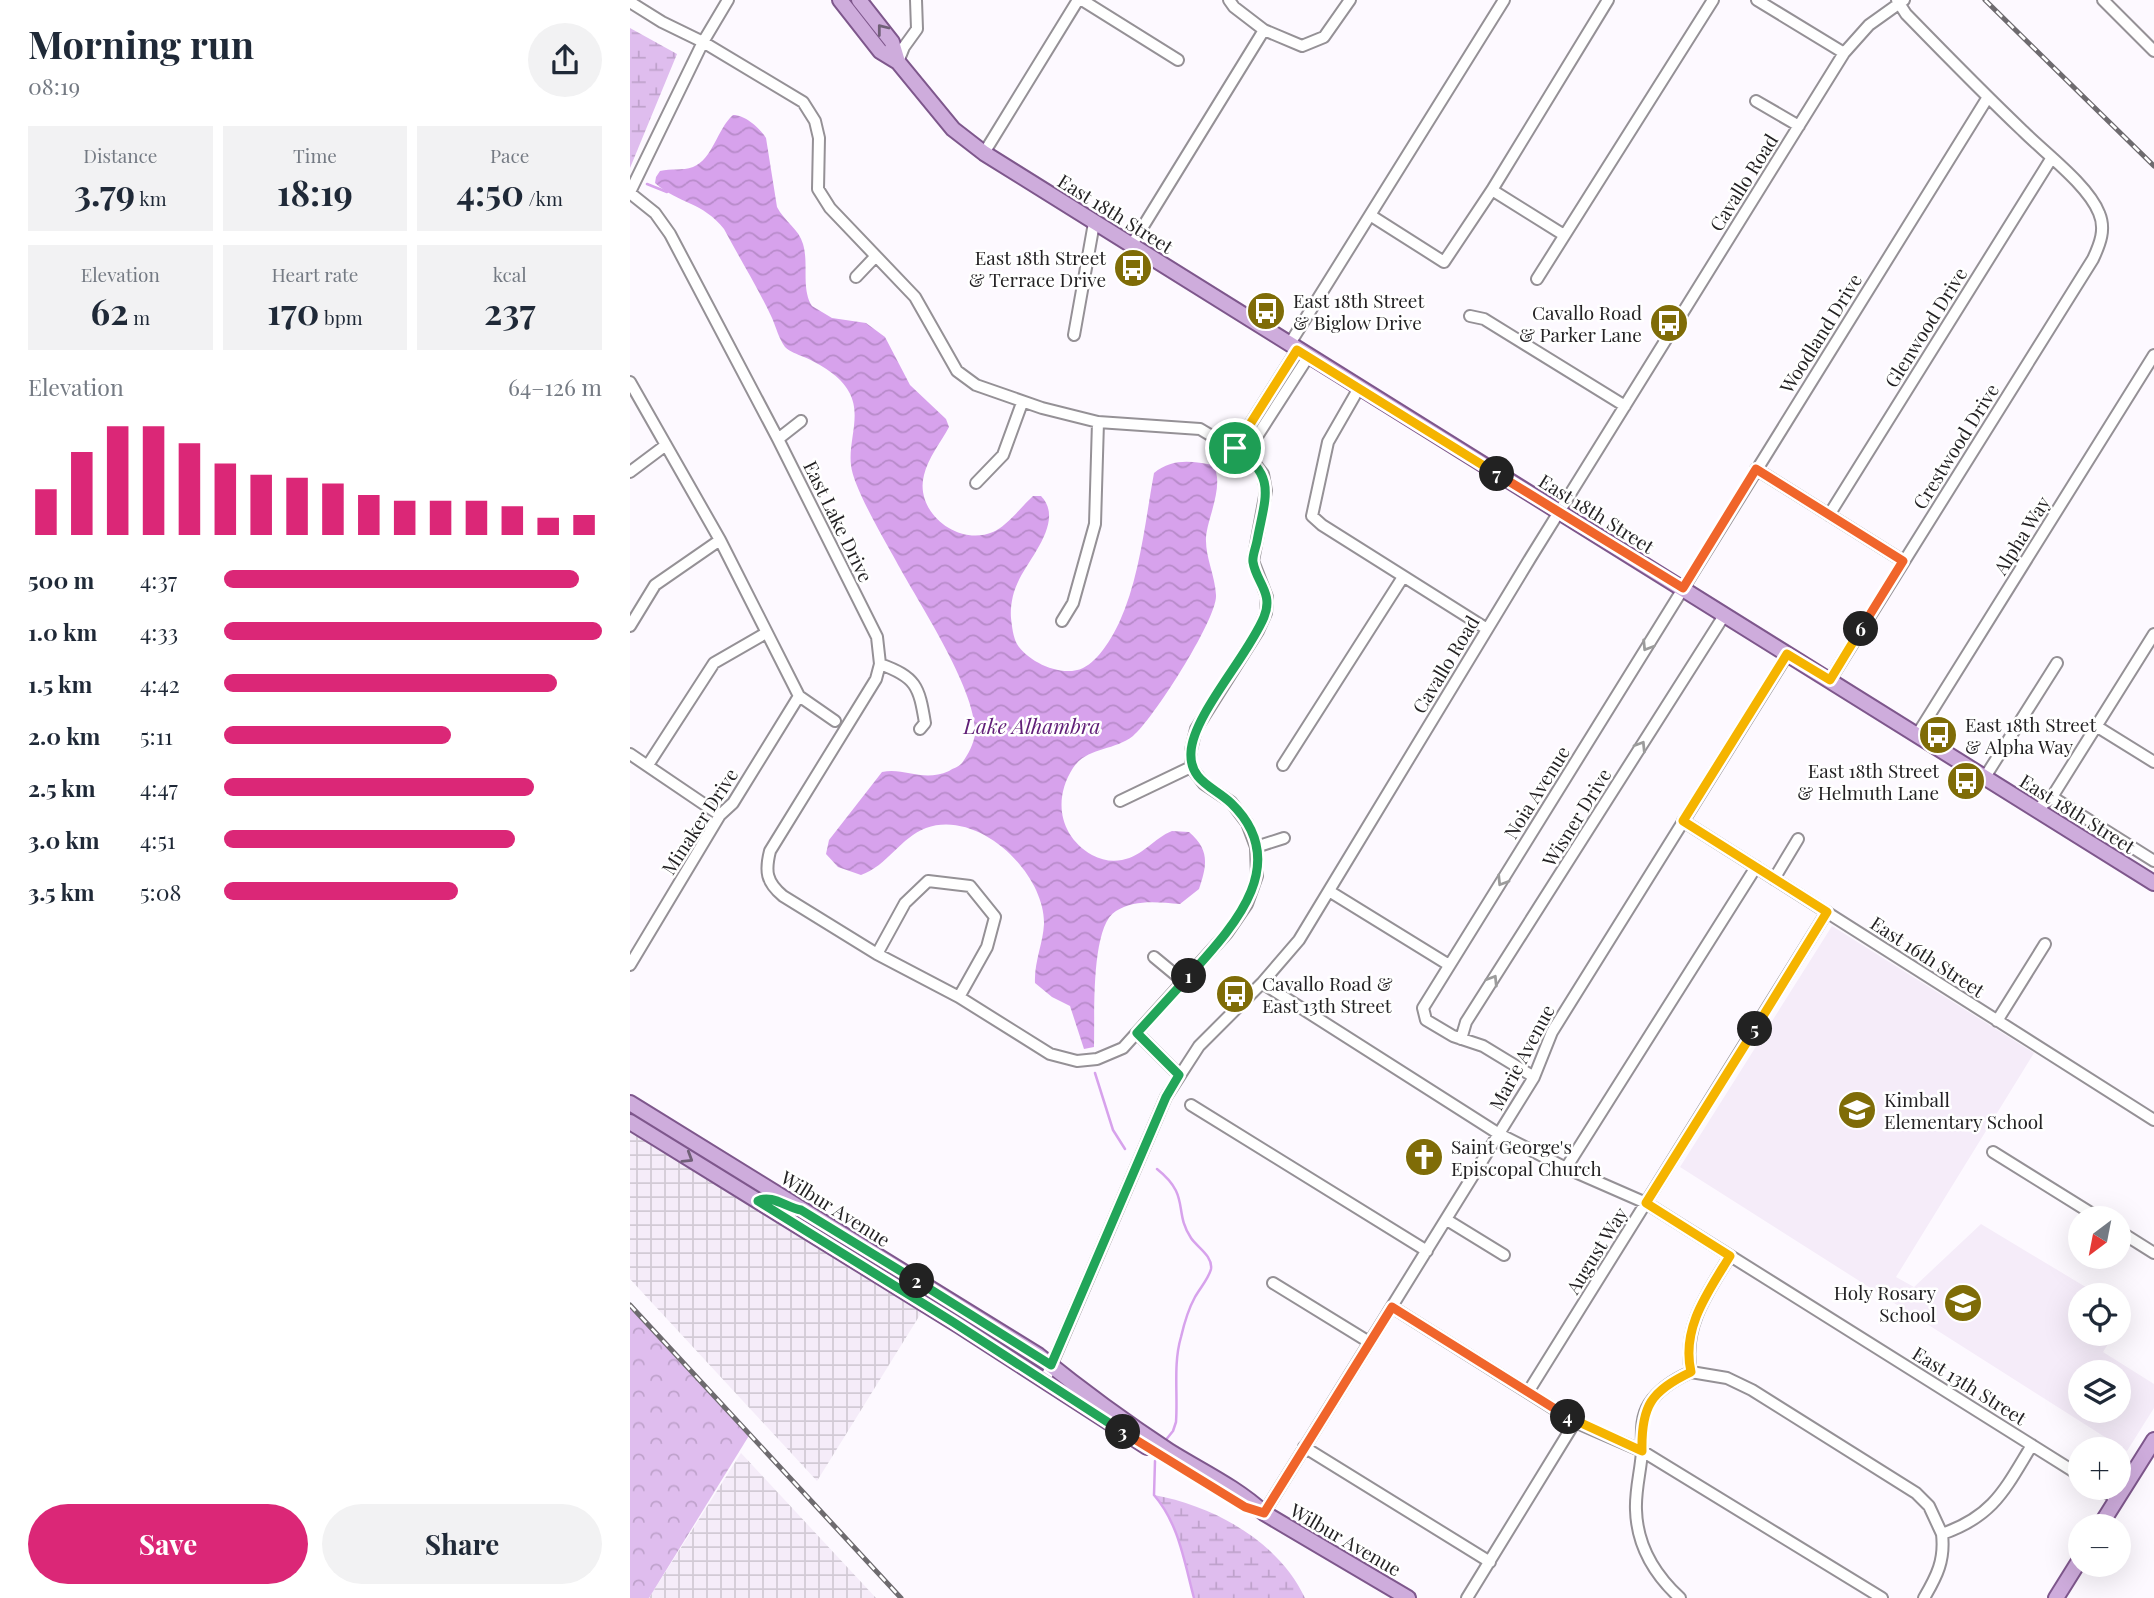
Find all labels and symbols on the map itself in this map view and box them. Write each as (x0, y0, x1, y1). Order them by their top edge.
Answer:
one-way arrow (878, 25, 891, 37)
street label: Cavallo Road (1703, 128, 1783, 236)
street label: East 18th Street (1053, 167, 1179, 259)
place label: East 18th Street & Terrace Drive (969, 244, 1106, 292)
bus stop icon: East 18th Street & Terrace Drive (1112, 247, 1154, 289)
street label: Glenwood Drive (1878, 262, 1972, 392)
street label: Woodland Drive (1772, 268, 1867, 399)
place label: East 18th Street & Biglow Drive (1293, 287, 1424, 335)
bus stop icon: East 18th Street & Biglow Drive (1245, 290, 1287, 332)
place label: Cavallo Road & Parker Lane (1519, 299, 1642, 347)
bus stop icon: Cavallo Road & Parker Lane (1648, 302, 1690, 344)
street label: Crestwood Drive (1906, 378, 2004, 514)
pin (1205, 418, 1265, 478)
street label: East Lake Drive (798, 456, 880, 586)
pin: 7 (1480, 456, 1514, 491)
street label: East 18th Street (1534, 467, 1660, 559)
street label: Alpha Way (1986, 490, 2056, 580)
street label: Cavallo Road (1405, 610, 1485, 718)
pin: 6 (1844, 612, 1878, 646)
one-way arrow (1643, 639, 1656, 652)
water label: Lake Alhambra (963, 711, 1100, 739)
place label: East 18th Street & Alpha Way (1965, 711, 2096, 759)
bus stop icon: East 18th Street & Alpha Way (1917, 714, 1959, 756)
street label: Noia Avenue (1497, 741, 1575, 843)
one-way arrow (1632, 741, 1645, 754)
place label: East 18th Street & Helmuth Lane (1797, 757, 1939, 805)
bus stop icon: East 18th Street & Helmuth Lane (1945, 760, 1987, 802)
street label: Minaker Drive (655, 763, 743, 879)
street label: Wisner Drive (1535, 763, 1616, 872)
street label: East 18th Street (2015, 767, 2141, 859)
one-way arrow (1497, 874, 1510, 887)
street label: East 16th Street (1866, 909, 1990, 1003)
pin: 1 (1172, 958, 1206, 993)
place label: Cavallo Road & East 13th Street (1262, 970, 1393, 1018)
bus stop icon: Cavallo Road & East 13th Street (1214, 973, 1256, 1015)
one-way arrow (1484, 975, 1497, 988)
street label: Marie Avenue (1482, 1000, 1560, 1114)
pin: 5 (1738, 1012, 1772, 1046)
place label: Kimball Elementary School (1884, 1086, 2044, 1134)
school or university icon: Kimball Elementary School (1836, 1089, 1878, 1131)
place label: Saint George's Episcopal Church (1451, 1133, 1602, 1181)
church icon: Saint George's Episcopal Church (1403, 1136, 1445, 1178)
one-way arrow (680, 1150, 693, 1163)
street label: Wilbur Avenue (776, 1164, 896, 1252)
street label: August Way (1559, 1201, 1633, 1299)
north arrow (2068, 1206, 2132, 1269)
pin: 2 (900, 1264, 934, 1298)
place label: Holy Rosary School (1834, 1279, 1937, 1327)
school or university icon: Holy Rosary School (1942, 1282, 1984, 1324)
street label: East 13th Street (1908, 1340, 2032, 1430)
pin: 4 (1550, 1400, 1586, 1434)
pin: 3 (1106, 1414, 1140, 1450)
street label: Wilbur Avenue (1285, 1496, 1406, 1581)

